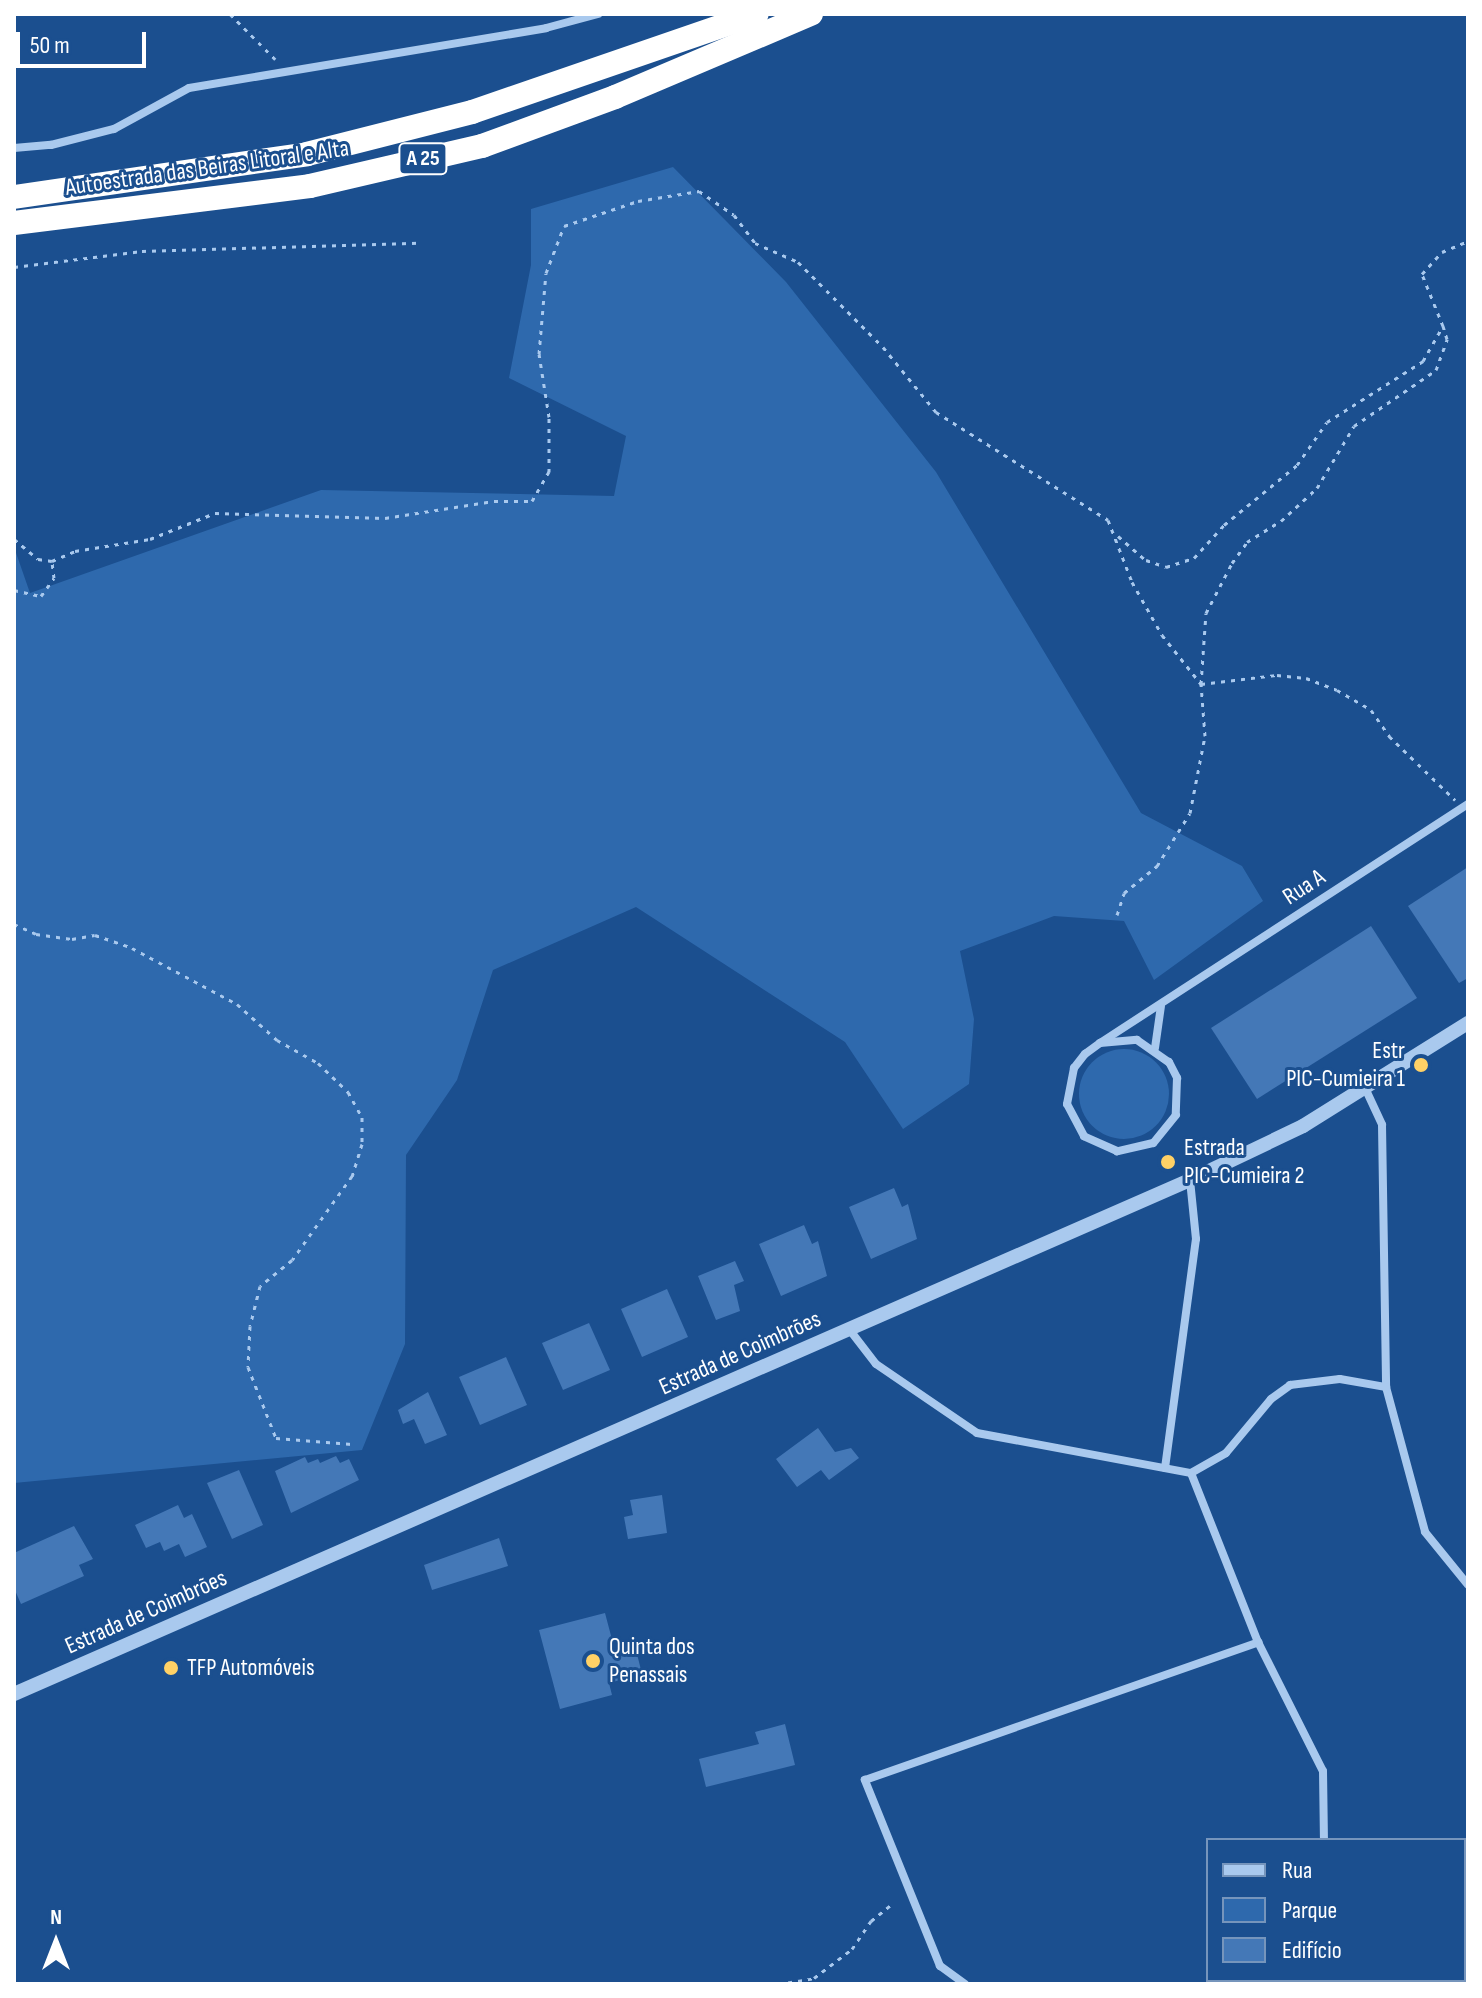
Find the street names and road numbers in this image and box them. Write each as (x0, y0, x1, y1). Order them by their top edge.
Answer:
street label: Autoestrada das Beiras Litoral e Alta (63, 134, 351, 202)
road number: A 25 (397, 141, 449, 177)
street label: Rua A (1278, 863, 1330, 911)
street label: Estrada de Coimbrões (655, 1304, 825, 1402)
street label: Estrada de Coimbrões (61, 1563, 231, 1661)

